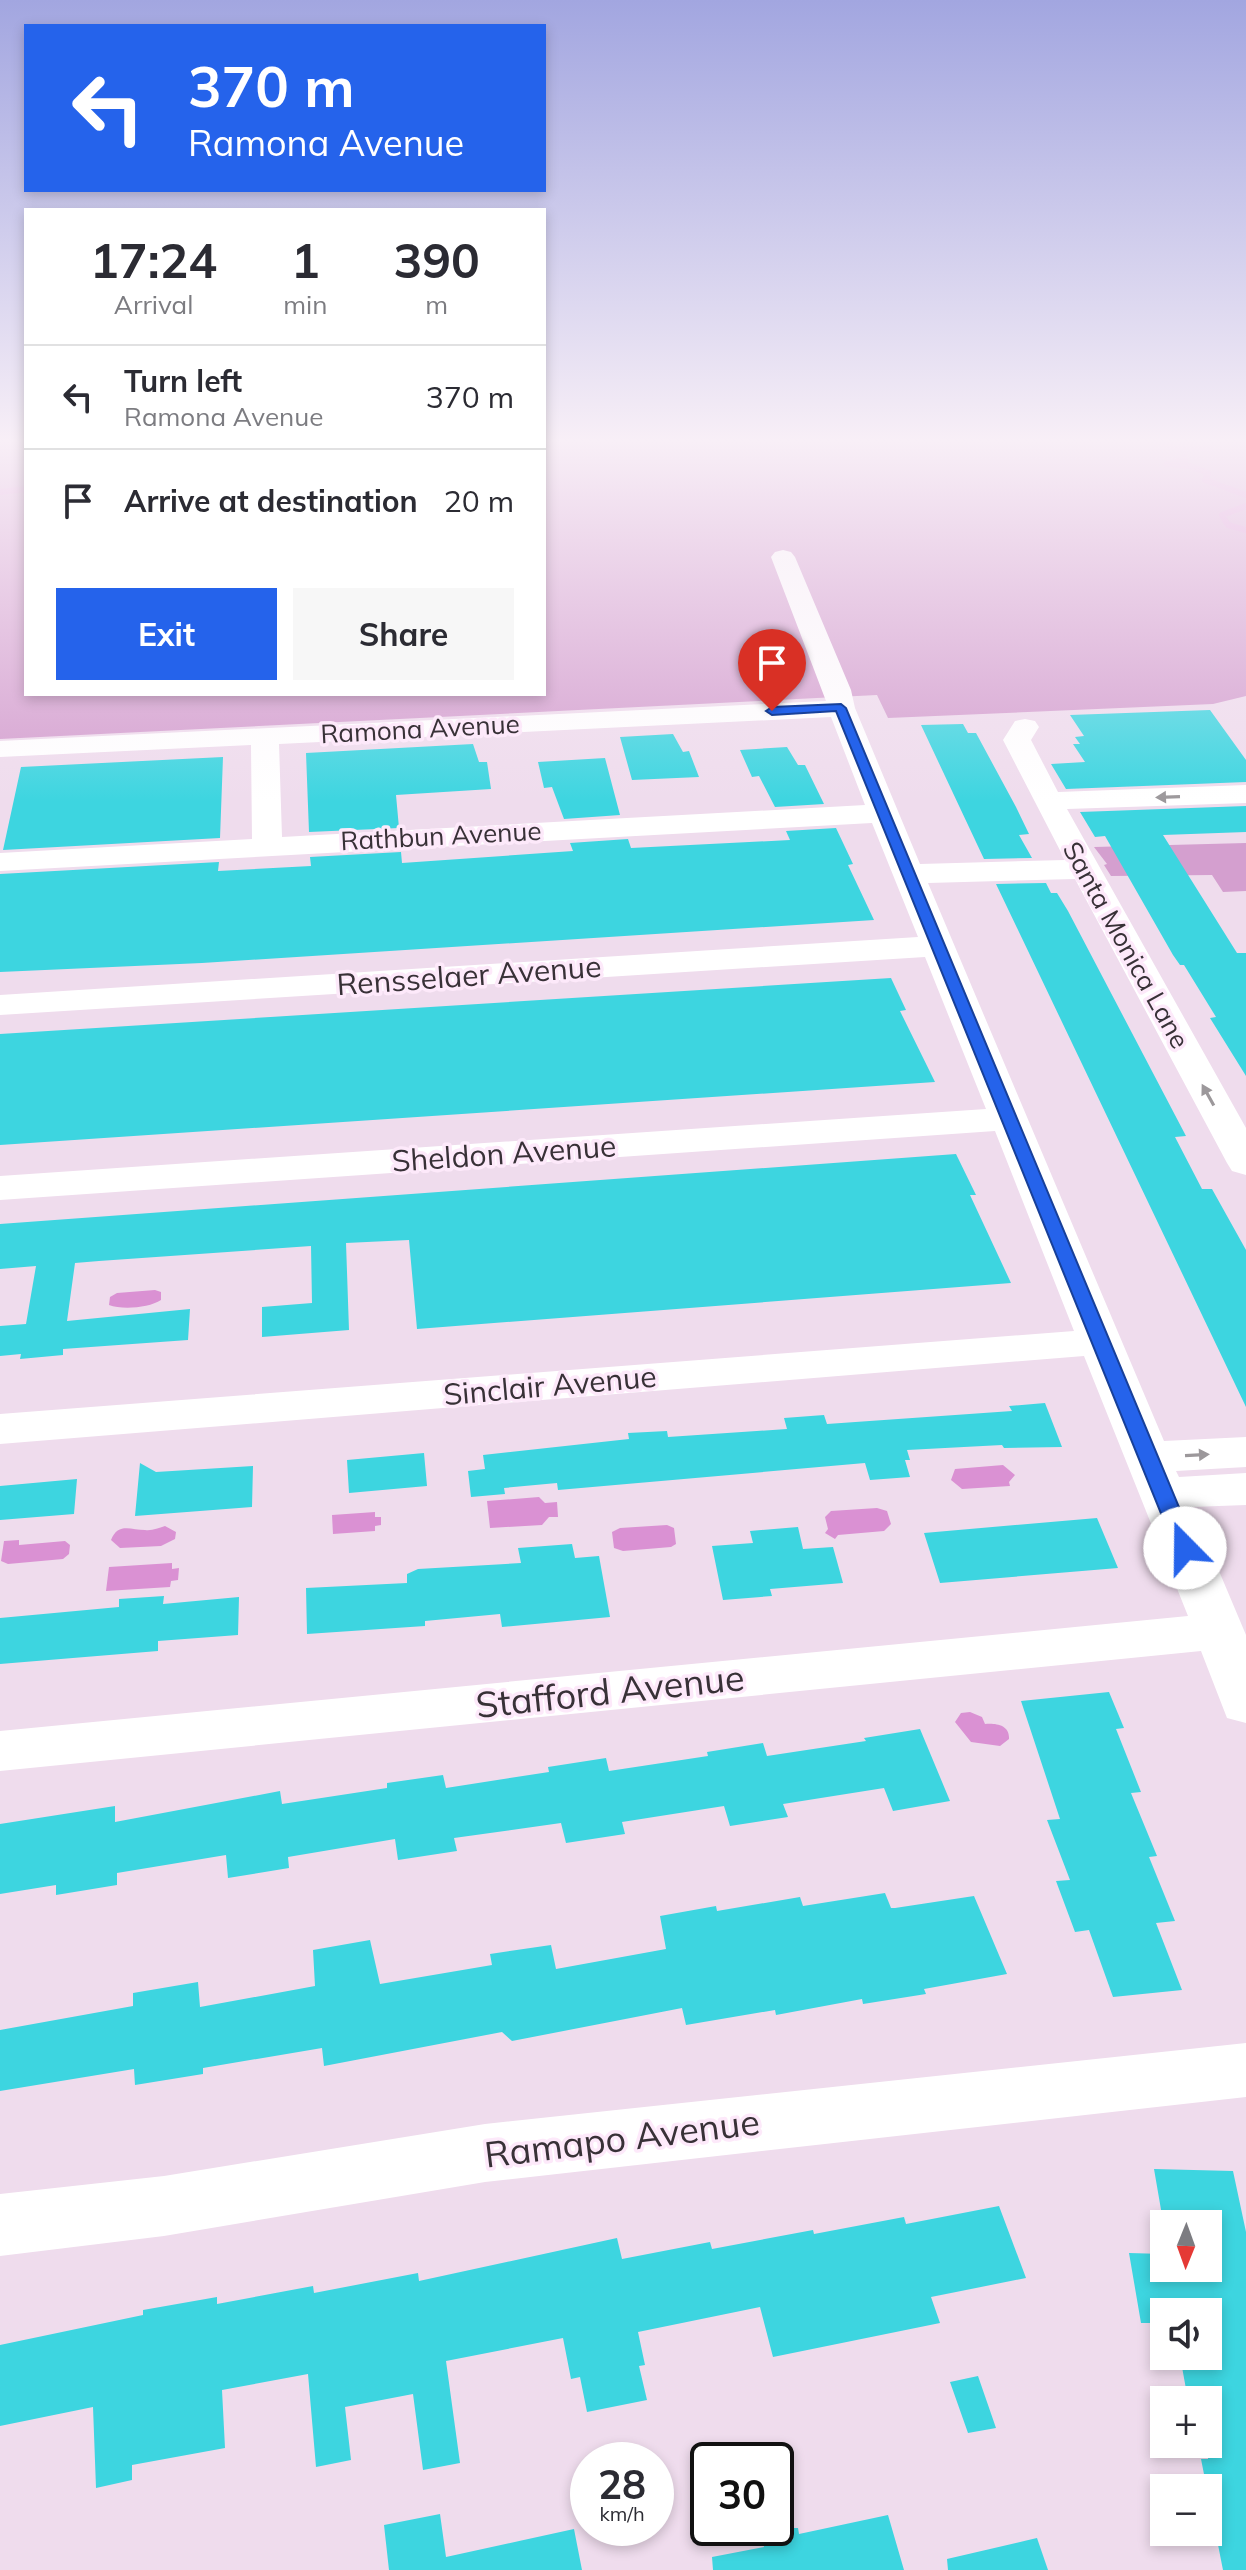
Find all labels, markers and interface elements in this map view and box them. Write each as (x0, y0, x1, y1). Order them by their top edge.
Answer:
text: 370 m (188, 51, 355, 121)
icon: left (56, 56, 160, 160)
text: Ramona Avenue (188, 120, 464, 165)
text: 17:24 (90, 230, 217, 290)
text: 1 (291, 230, 320, 290)
text: 390 (394, 230, 480, 290)
text: Arrival (114, 288, 193, 321)
text: min (283, 288, 327, 321)
text: m (425, 288, 448, 321)
text: Turn left (124, 362, 242, 400)
icon: left (56, 375, 100, 419)
text: 370 m (426, 378, 514, 416)
text: Ramona Avenue (124, 400, 323, 433)
icon: arrive (56, 479, 100, 523)
text: Arrive at destination (124, 482, 418, 520)
text: 20 m (444, 482, 514, 520)
button: Exit (56, 588, 277, 680)
button: Share (293, 588, 514, 680)
pin (738, 629, 806, 711)
icon: arrive (750, 641, 794, 685)
street label: Ramona Avenue (320, 707, 520, 750)
one-way arrow (1155, 791, 1180, 804)
street label: Rathbun Avenue (340, 814, 542, 857)
street label: Santa Monica Lane (1056, 836, 1197, 1054)
street label: Rensselaer Avenue (335, 947, 602, 1003)
one-way arrow (1201, 1083, 1215, 1106)
street label: Sheldon Avenue (390, 1126, 617, 1180)
street label: Sinclair Avenue (442, 1357, 658, 1413)
one-way arrow (1185, 1448, 1210, 1461)
position arrow (1143, 1506, 1227, 1590)
street label: Stafford Avenue (474, 1654, 746, 1727)
street label: Ramapo Avenue (482, 2098, 762, 2177)
north arrow (1150, 2210, 1222, 2282)
map controls (1150, 2210, 1222, 2546)
button: sound (1150, 2298, 1222, 2370)
button: + (1150, 2386, 1222, 2458)
speed limit sign: 30 (690, 2442, 794, 2546)
text: 28 (598, 2459, 646, 2509)
button: − (1150, 2474, 1222, 2546)
text: km/h (599, 2501, 645, 2526)

